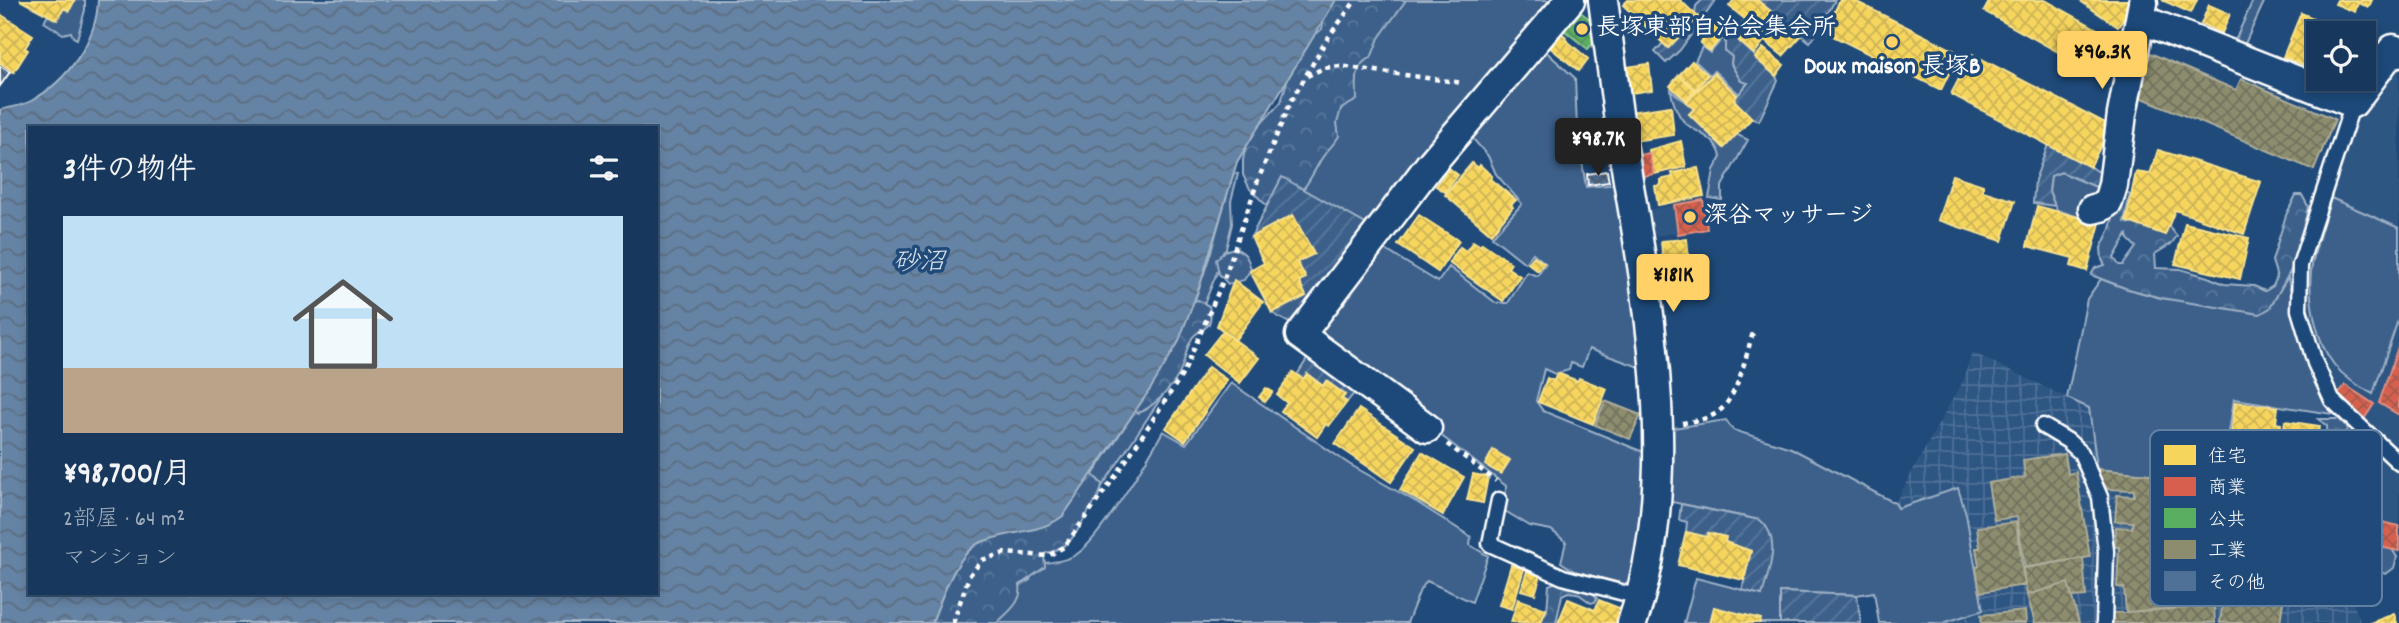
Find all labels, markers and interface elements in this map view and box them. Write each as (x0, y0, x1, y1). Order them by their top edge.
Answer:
place label: 長塚東部自治会集会所 (1596, 12, 1836, 46)
marker: 長塚東部自治会集会所 (1574, 21, 1590, 37)
map controls (2306, 21, 2376, 91)
button: locate (2306, 21, 2376, 91)
pin: ¥96.3K (2045, 32, 2159, 91)
marker: Doux maison 長塚B (1884, 34, 1900, 50)
text: ¥96.3K (2073, 37, 2131, 70)
place label: Doux maison 長塚B (1804, 51, 1980, 85)
pin: ¥98.7K (1541, 118, 1655, 178)
text: ¥98.7K (1571, 124, 1625, 157)
icon: filters (585, 149, 623, 187)
text: 3件の物件 (63, 151, 196, 194)
place label: 深谷マッサージ (1704, 200, 1872, 234)
marker: 深谷マッサージ (1682, 209, 1698, 225)
water label: 砂沼 (893, 245, 947, 282)
pin: ¥181K (1624, 254, 1722, 314)
text: ¥181K (1652, 260, 1694, 293)
icon: home (280, 261, 406, 387)
legend (2150, 430, 2382, 606)
text: 住宅 (2208, 445, 2246, 472)
text: ¥98,700/月 (63, 455, 192, 498)
text: 商業 (2208, 476, 2246, 503)
text: 2部屋 · 64 m² (63, 504, 185, 537)
text: 公共 (2208, 508, 2246, 535)
text: 工業 (2208, 539, 2246, 566)
text: マンション (63, 543, 177, 576)
text: その他 (2208, 571, 2265, 598)

